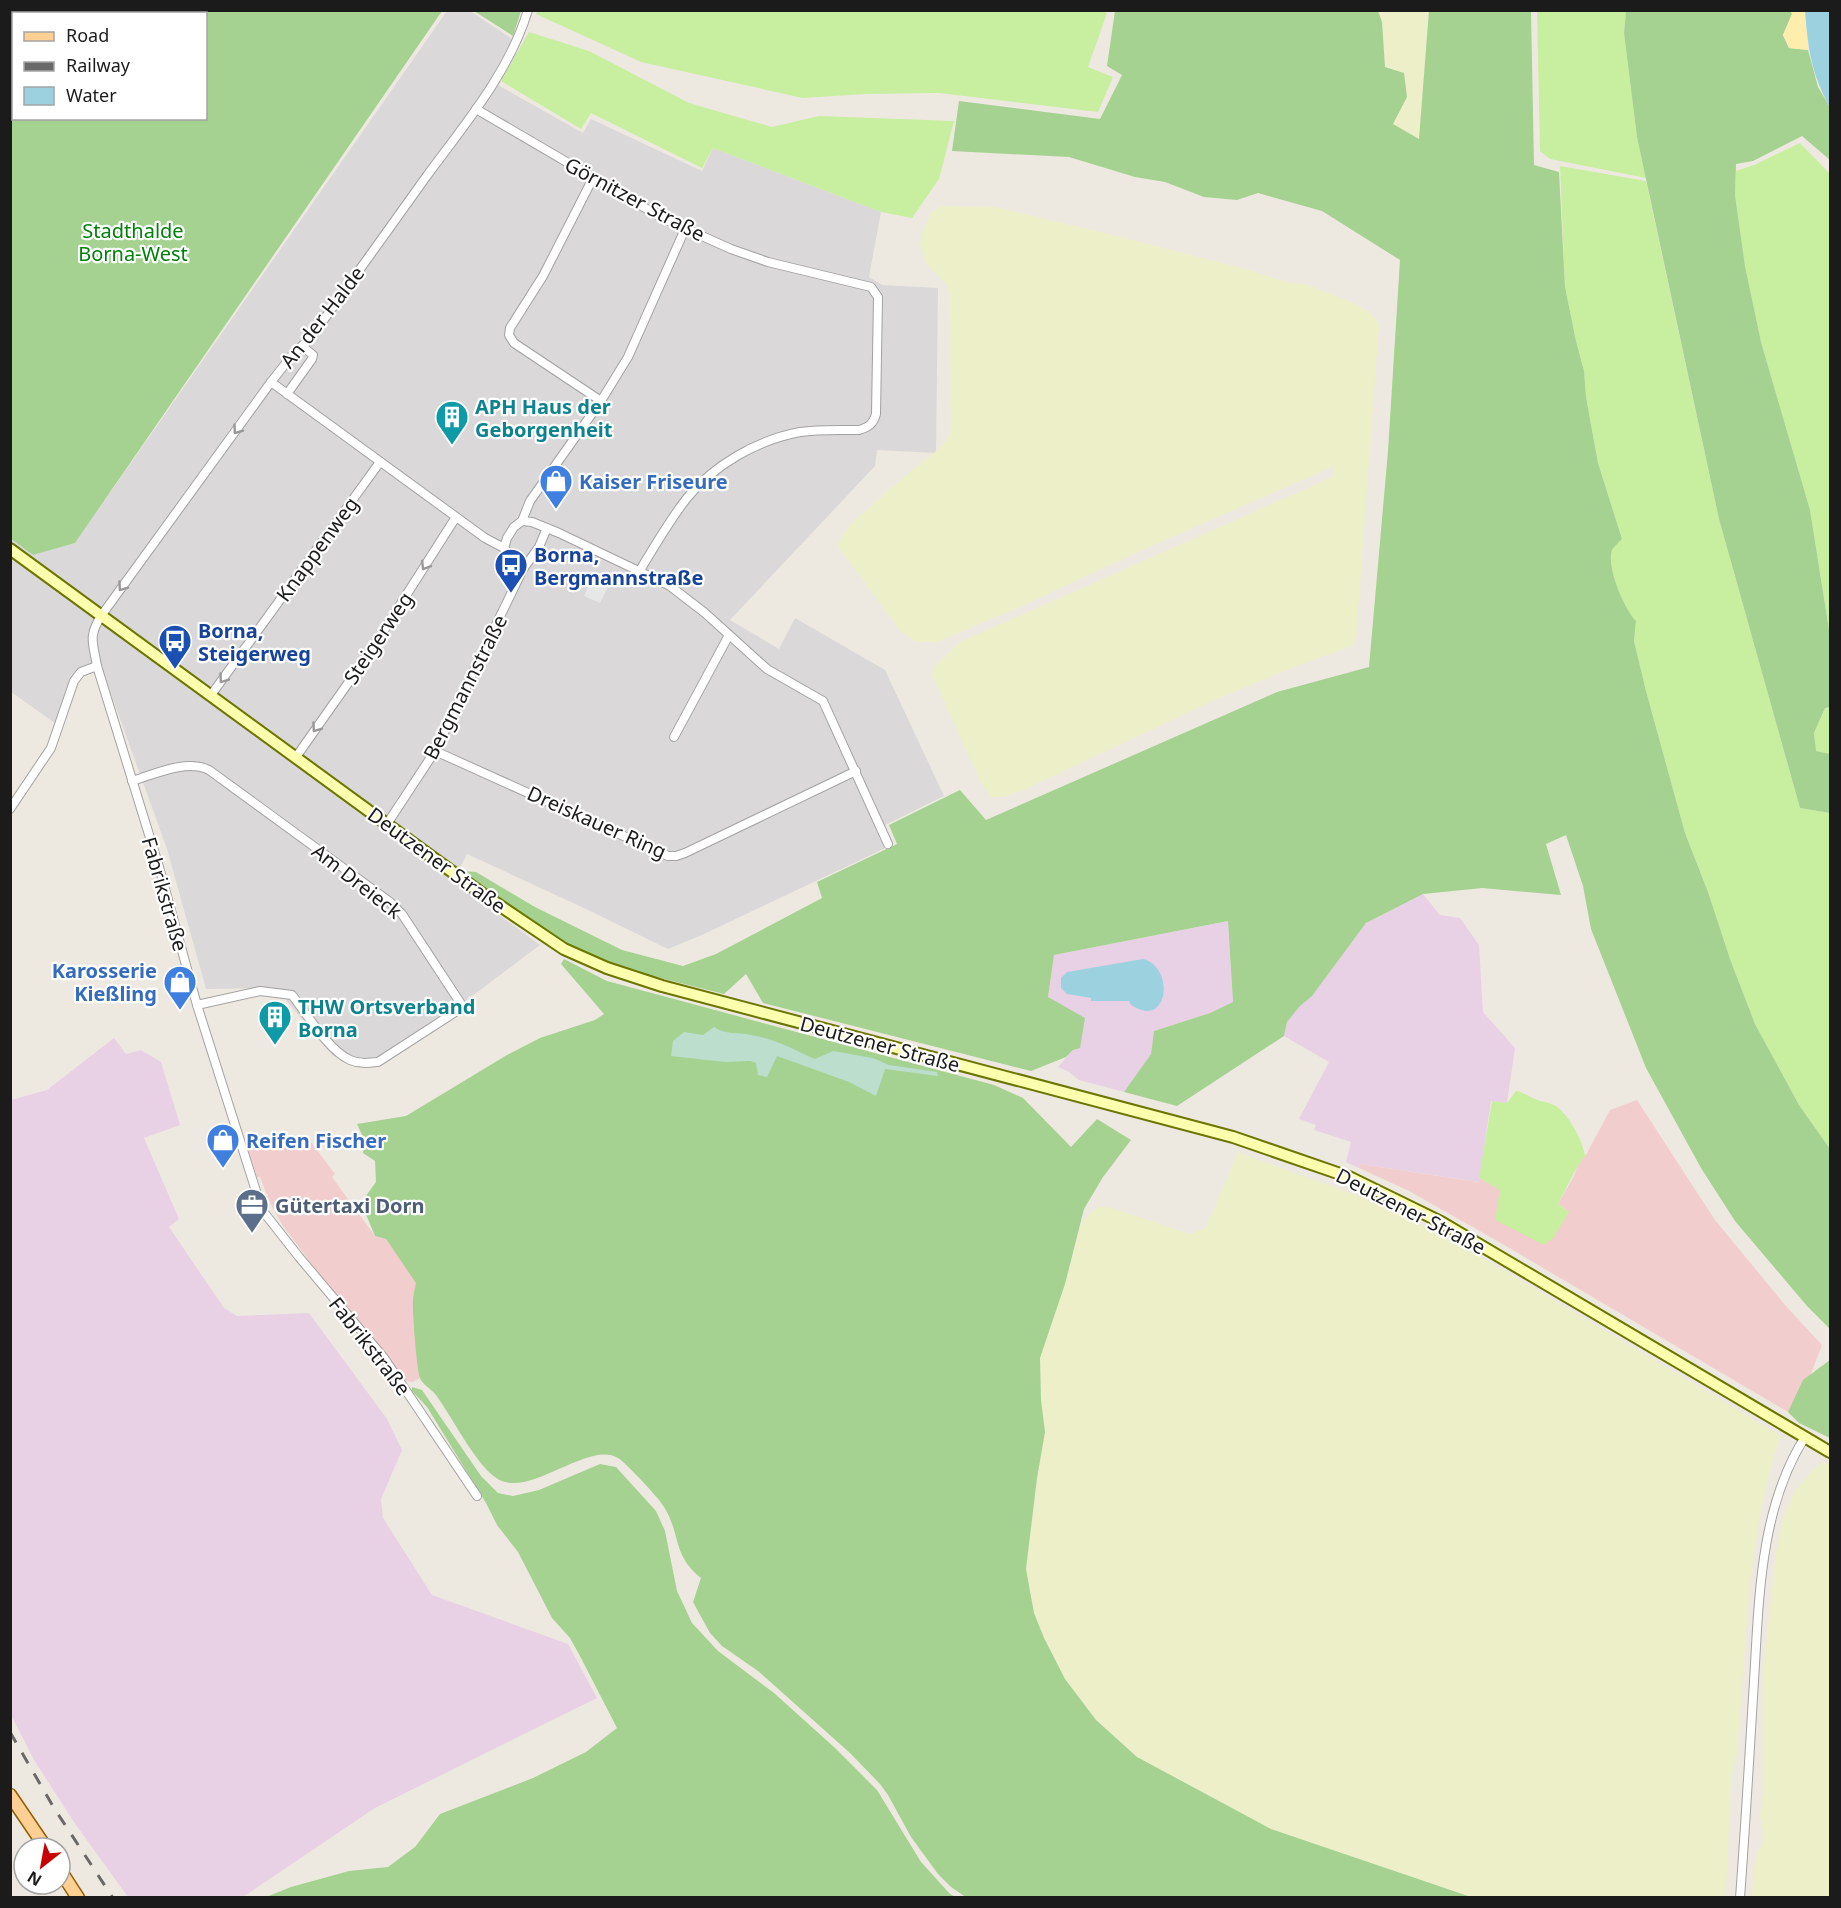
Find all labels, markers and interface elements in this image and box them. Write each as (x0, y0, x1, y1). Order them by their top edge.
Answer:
legend (12, 12, 207, 120)
text: Road (66, 23, 109, 47)
text: Railway (66, 53, 131, 77)
text: Water (66, 83, 117, 107)
street label: Görnitzer Straße (560, 151, 710, 247)
park label: Stadthalde Borna-West (78, 217, 188, 267)
street label: An der Halde (274, 261, 370, 373)
place label: APH Haus der Geborgenheit (475, 393, 613, 443)
building icon: APH Haus der Geborgenheit (434, 399, 470, 446)
one-way arrow (233, 423, 244, 434)
shop icon: Kaiser Friseure (538, 463, 574, 510)
place label: Kaiser Friseure (579, 468, 728, 495)
street label: Knappenweg (270, 491, 364, 607)
place label: Borna, Bergmannstraße (534, 541, 703, 591)
bus stop icon: Borna, Bergmannstraße (493, 547, 529, 594)
one-way arrow (421, 560, 432, 571)
one-way arrow (118, 581, 129, 592)
street label: Steigerweg (337, 587, 419, 689)
street label: Bergmannstraße (417, 610, 513, 764)
place label: Borna, Steigerweg (198, 617, 311, 667)
bus stop icon: Borna, Steigerweg (157, 623, 193, 670)
one-way arrow (219, 672, 230, 683)
one-way arrow (313, 722, 324, 733)
street label: Dreiskauer Ring (523, 779, 671, 865)
street label: Deutzener Straße (363, 801, 511, 919)
street label: Fabrikstraße (136, 834, 194, 954)
street label: Am Dreieck (306, 837, 408, 925)
place label: Karosserie Kießling (52, 957, 157, 1007)
shop icon: Karosserie Kießling (162, 964, 198, 1011)
place label: THW Ortsverband Borna (298, 993, 475, 1043)
building icon: THW Ortsverband Borna (257, 999, 293, 1046)
street label: Deutzener Straße (797, 1010, 963, 1078)
shop icon: Reifen Fischer (205, 1122, 241, 1169)
place label: Reifen Fischer (246, 1127, 386, 1154)
street label: Deutzener Straße (1332, 1162, 1490, 1260)
office icon: Gütertaxi Dorn (234, 1187, 270, 1234)
place label: Gütertaxi Dorn (275, 1192, 425, 1219)
street label: Fabrikstraße (323, 1291, 417, 1401)
north arrow (12, 1836, 72, 1896)
text: N (23, 1866, 46, 1892)

